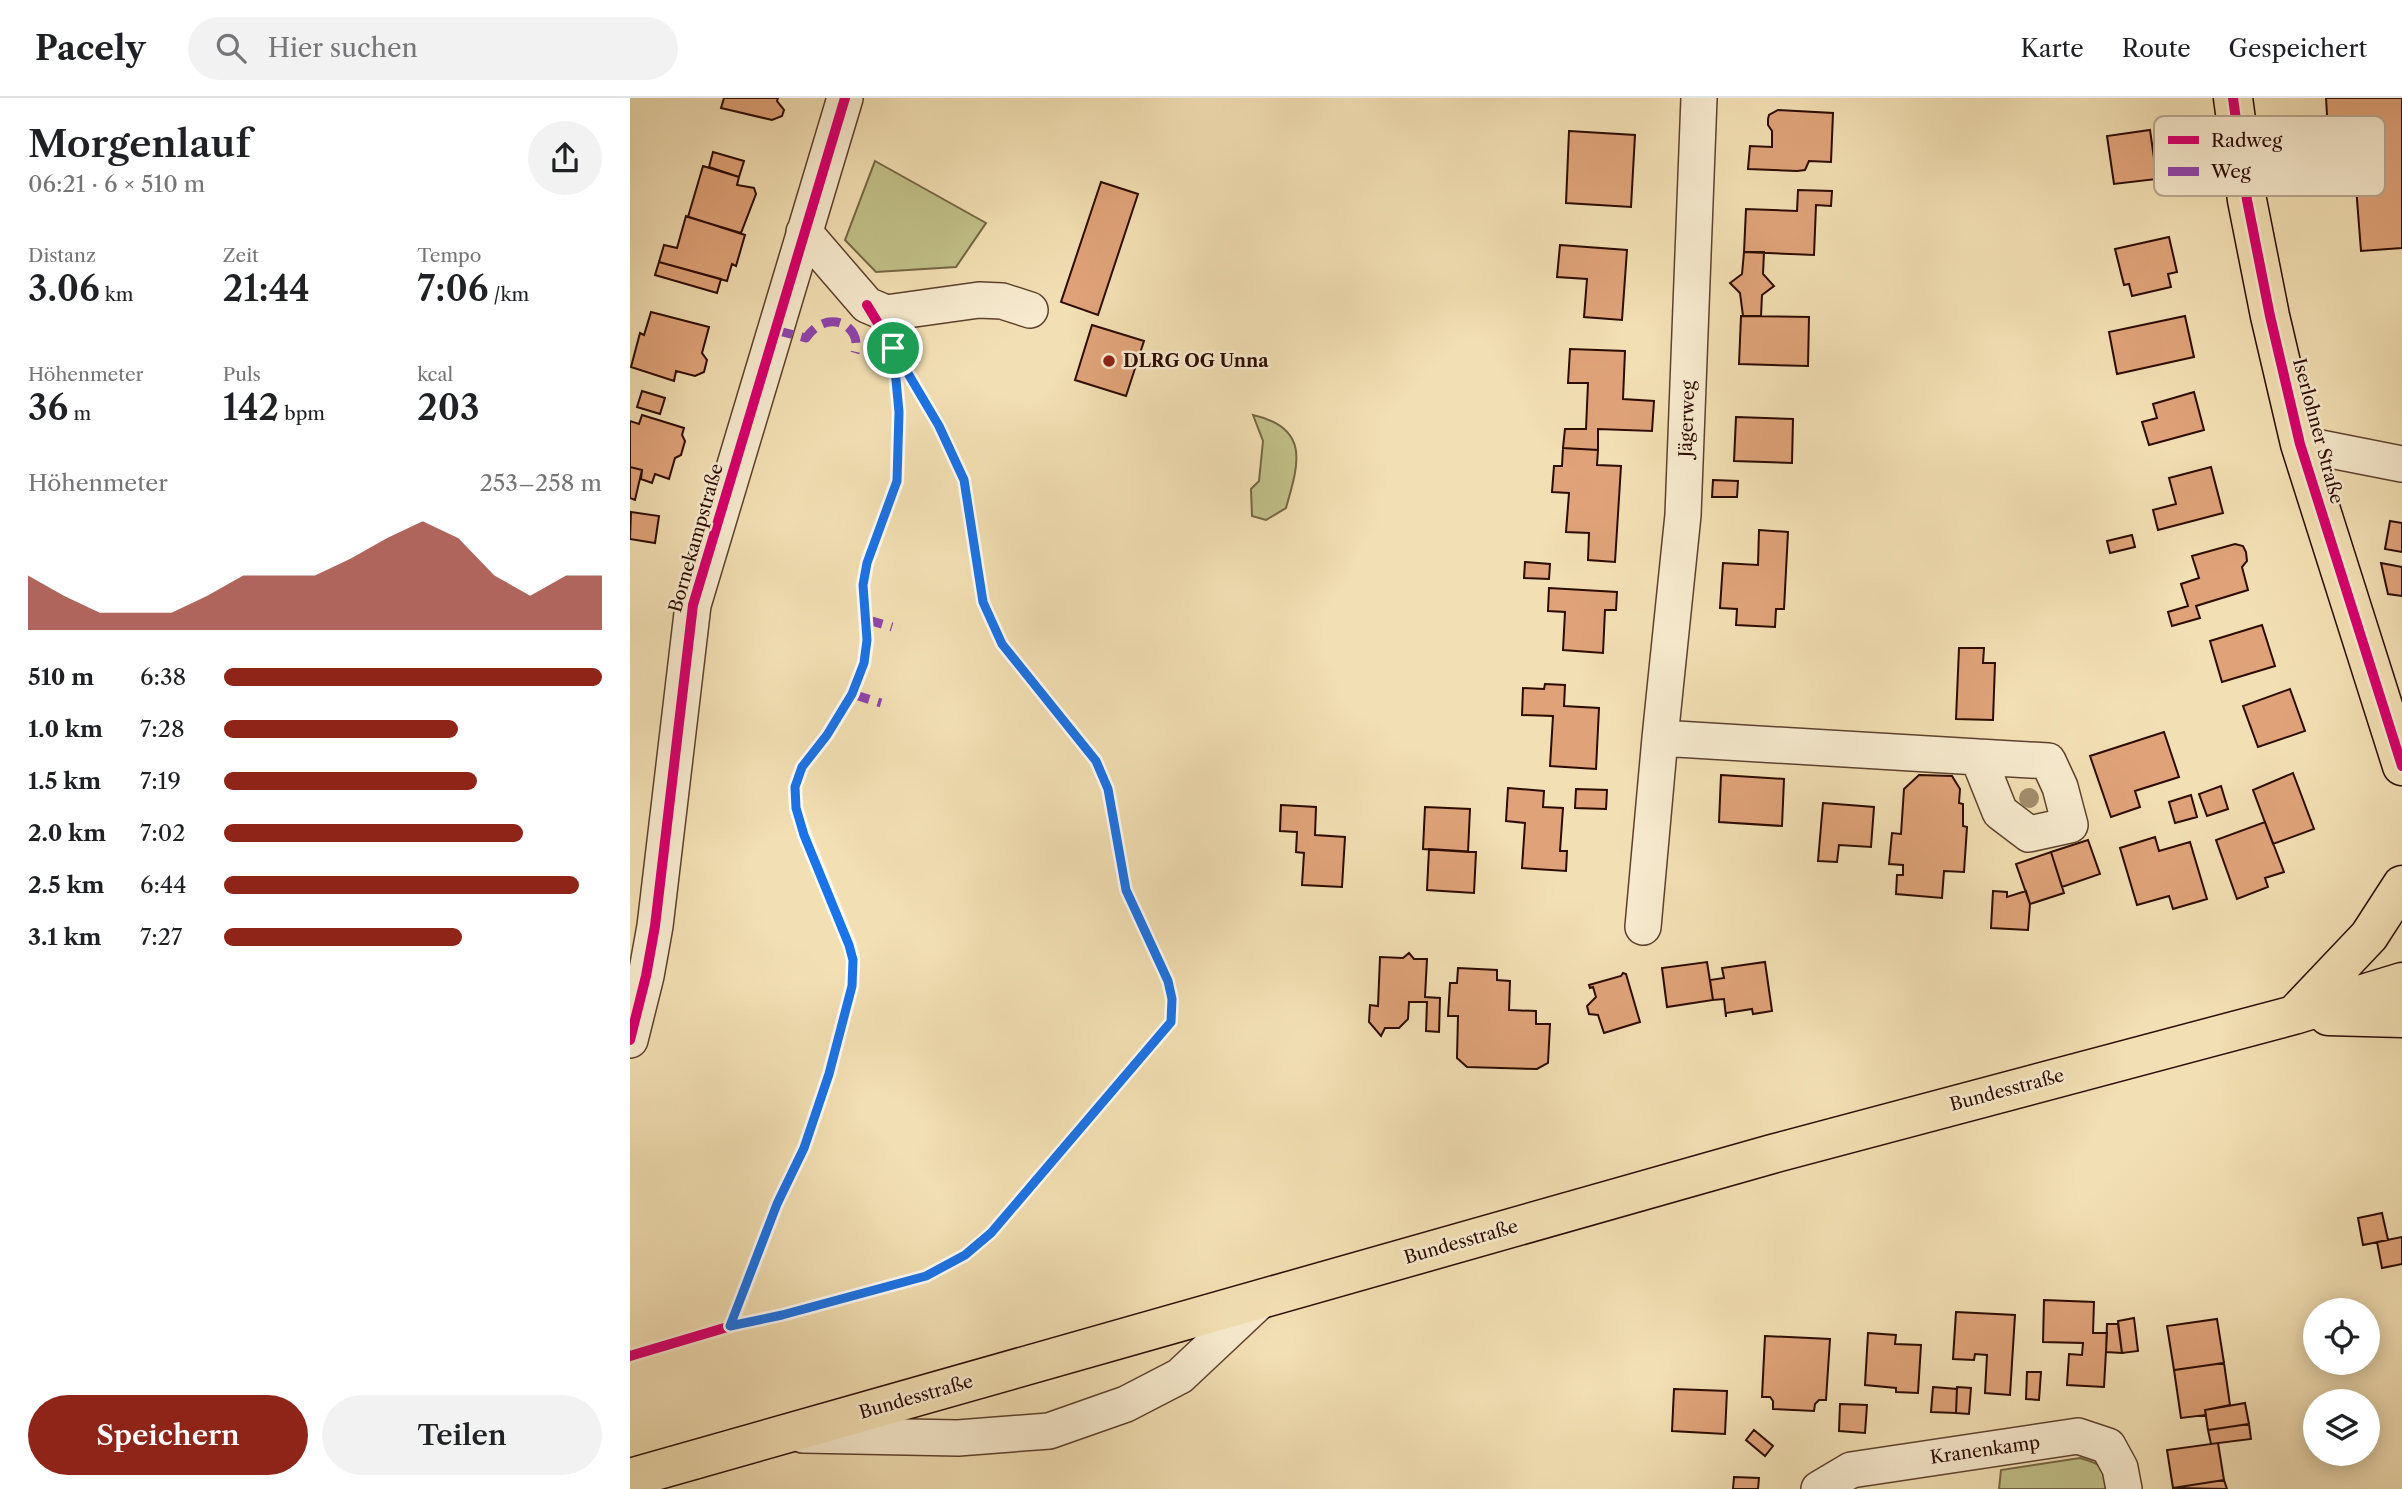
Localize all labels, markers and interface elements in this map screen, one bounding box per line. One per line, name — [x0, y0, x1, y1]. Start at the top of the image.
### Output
search box — [188, 17, 678, 80]
text: Pacely — [35, 28, 146, 69]
icon: search — [212, 29, 250, 67]
text: Hier suchen — [268, 32, 418, 64]
text: Karte — [2020, 34, 2084, 63]
text: Route — [2122, 34, 2191, 63]
text: Gespeichert — [2229, 34, 2367, 63]
legend — [2154, 116, 2385, 196]
text: Morgenlauf — [28, 120, 251, 167]
button: share — [528, 121, 602, 195]
text: Radweg — [2211, 129, 2283, 152]
text: Weg — [2210, 160, 2252, 183]
text: 06:21 · 6 × 510 m — [28, 170, 205, 198]
text: Distanz — [28, 244, 96, 267]
text: Zeit — [223, 244, 259, 267]
text: Tempo — [417, 244, 481, 267]
text: 3.06 — [28, 267, 100, 310]
text: 21:44 — [223, 267, 310, 310]
text: 7:06 — [417, 267, 488, 310]
text: km — [100, 283, 133, 306]
text: /km — [488, 283, 529, 306]
pin — [863, 318, 923, 378]
icon: arrive — [874, 329, 912, 367]
place label: DLRG OG Unna — [1123, 350, 1269, 372]
marker: DLRG OG Unna — [1101, 353, 1117, 369]
street label: Iserlohner Straße — [2288, 356, 2348, 506]
text: Höhenmeter — [28, 363, 144, 386]
text: Puls — [223, 363, 261, 386]
text: kcal — [417, 363, 453, 386]
street label: Jägerweg — [1675, 380, 1699, 461]
text: 36 — [28, 386, 68, 429]
text: 142 — [223, 386, 279, 429]
text: 203 — [417, 386, 480, 429]
text: m — [68, 402, 91, 425]
text: bpm — [279, 402, 325, 425]
street label: Bornekampstraße — [664, 461, 728, 615]
text: Höhenmeter — [28, 469, 168, 497]
text: 253–258 m — [480, 469, 602, 497]
text: 510 m — [28, 663, 94, 691]
text: 6:38 — [140, 663, 186, 691]
text: 1.0 km — [28, 715, 103, 743]
text: 7:28 — [140, 715, 185, 743]
text: 1.5 km — [28, 767, 101, 795]
text: 7:19 — [140, 767, 181, 795]
text: 2.0 km — [28, 819, 106, 847]
text: 7:02 — [140, 819, 186, 847]
text: 2.5 km — [28, 871, 104, 899]
text: 6:44 — [140, 871, 187, 899]
text: 3.1 km — [28, 923, 102, 951]
text: 7:27 — [140, 923, 182, 951]
street label: Bundesstraße — [1947, 1064, 2067, 1116]
street label: Bundesstraße — [1401, 1215, 1521, 1269]
map controls — [2303, 1298, 2380, 1466]
button: locate — [2303, 1298, 2380, 1375]
street label: Bundesstraße — [856, 1370, 976, 1424]
button: layers — [2303, 1389, 2380, 1466]
button: Speichern — [28, 1395, 308, 1475]
button: Teilen — [322, 1395, 602, 1475]
street label: Kranenkamp — [1929, 1431, 2041, 1469]

